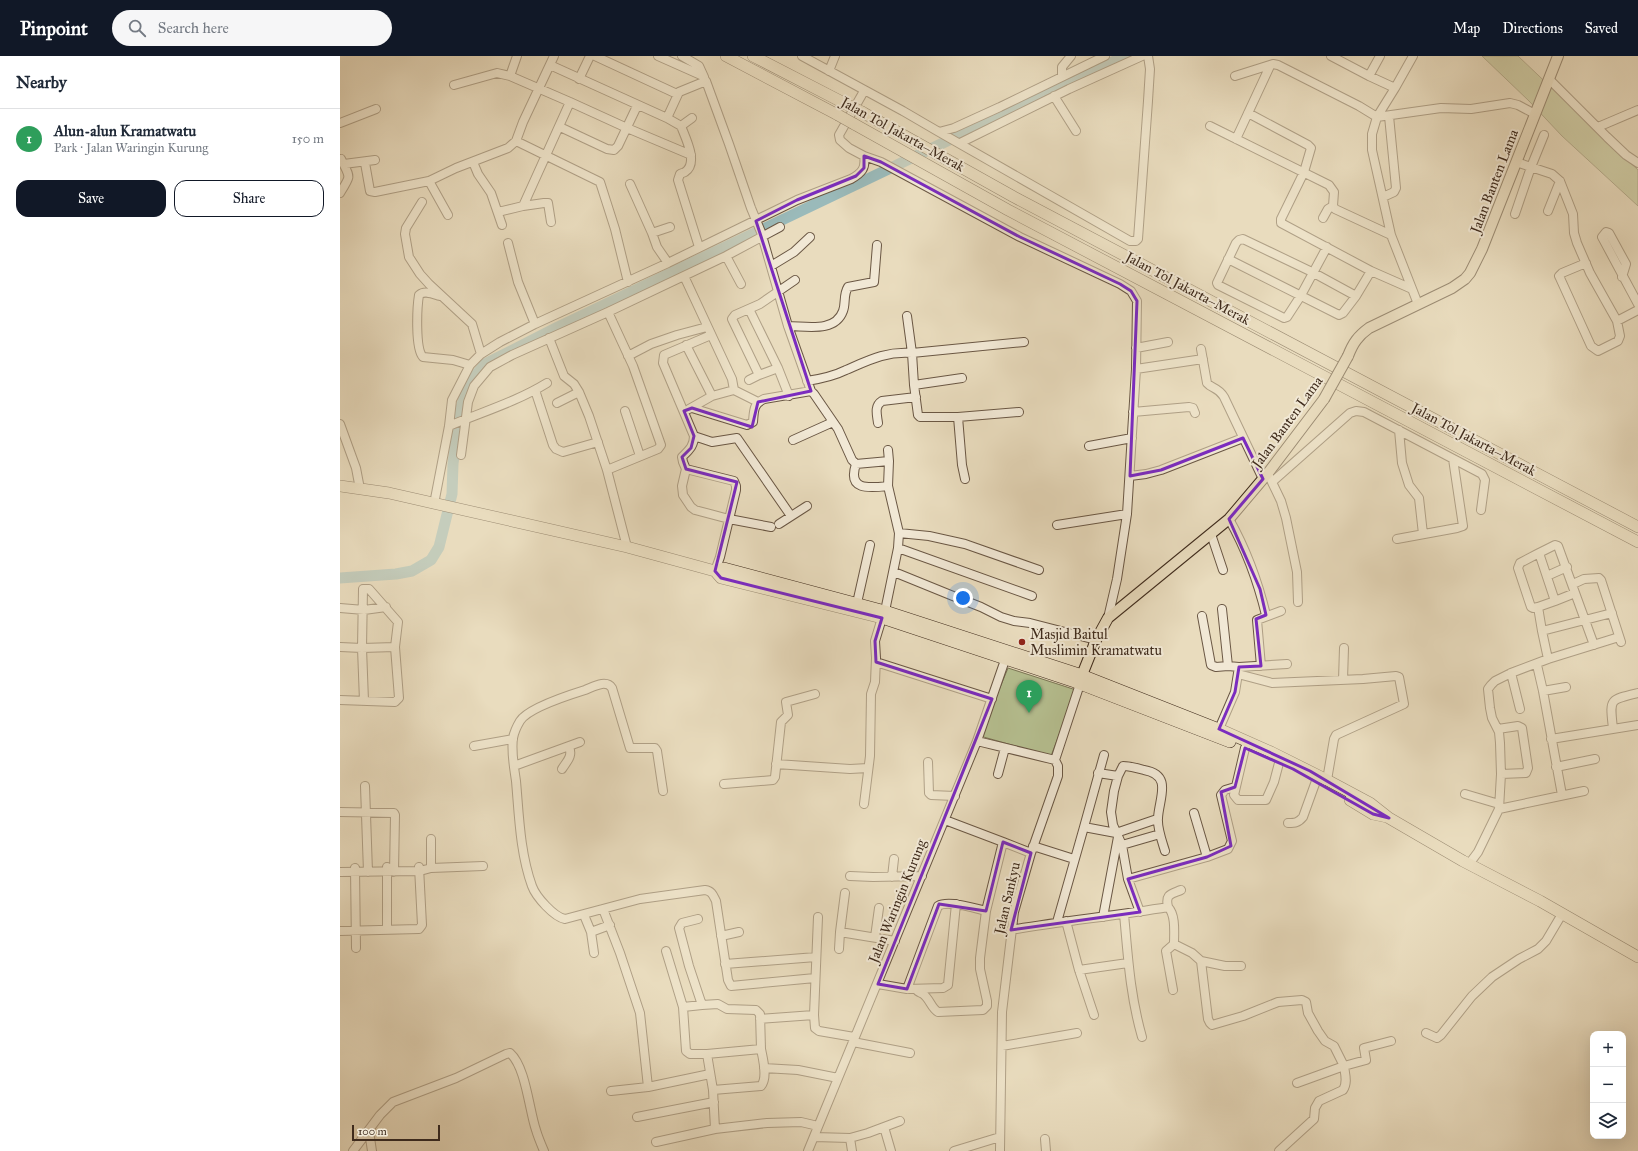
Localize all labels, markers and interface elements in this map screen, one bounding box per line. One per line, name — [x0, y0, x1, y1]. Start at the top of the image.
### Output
search box — [112, 10, 392, 46]
text: Pinpoint — [20, 17, 88, 40]
icon: search — [126, 17, 148, 39]
text: Search here — [158, 19, 229, 37]
text: Map — [1453, 20, 1480, 37]
text: Directions — [1502, 20, 1563, 37]
text: Saved — [1585, 20, 1618, 37]
text: Nearby — [16, 72, 67, 93]
street label: Jalan Tol Jakarta–Merak — [836, 92, 968, 177]
text: Alun-alun Kramatwatu — [54, 122, 196, 140]
street label: Jalan Banten Lama — [1466, 127, 1523, 238]
text: 1 — [26, 131, 32, 147]
text: 150 m — [292, 131, 324, 147]
text: Park · Jalan Waringin Kurung — [54, 140, 208, 156]
button: Save — [16, 180, 166, 217]
button: Share — [174, 180, 324, 217]
street label: Jalan Tol Jakarta–Merak — [1120, 247, 1253, 330]
street label: Jalan Banten Lama — [1247, 373, 1327, 474]
street label: Jalan Tol Jakarta–Merak — [1406, 398, 1539, 481]
your location — [953, 588, 973, 608]
place label: Masjid Baitul Muslimin Kramatwatu — [1030, 626, 1162, 659]
marker: Masjid Baitul Muslimin Kramatwatu — [1017, 637, 1027, 647]
pin: 1 — [1016, 680, 1042, 713]
street label: Jalan Waringin Kurung — [864, 836, 931, 968]
street label: Jalan Sankyu — [990, 860, 1025, 938]
map controls — [1590, 1031, 1626, 1139]
button: + — [1590, 1031, 1626, 1067]
button: − — [1590, 1067, 1626, 1103]
button: layers — [1590, 1103, 1626, 1139]
scale bar — [352, 1123, 440, 1142]
text: 100 m — [358, 1125, 387, 1138]

